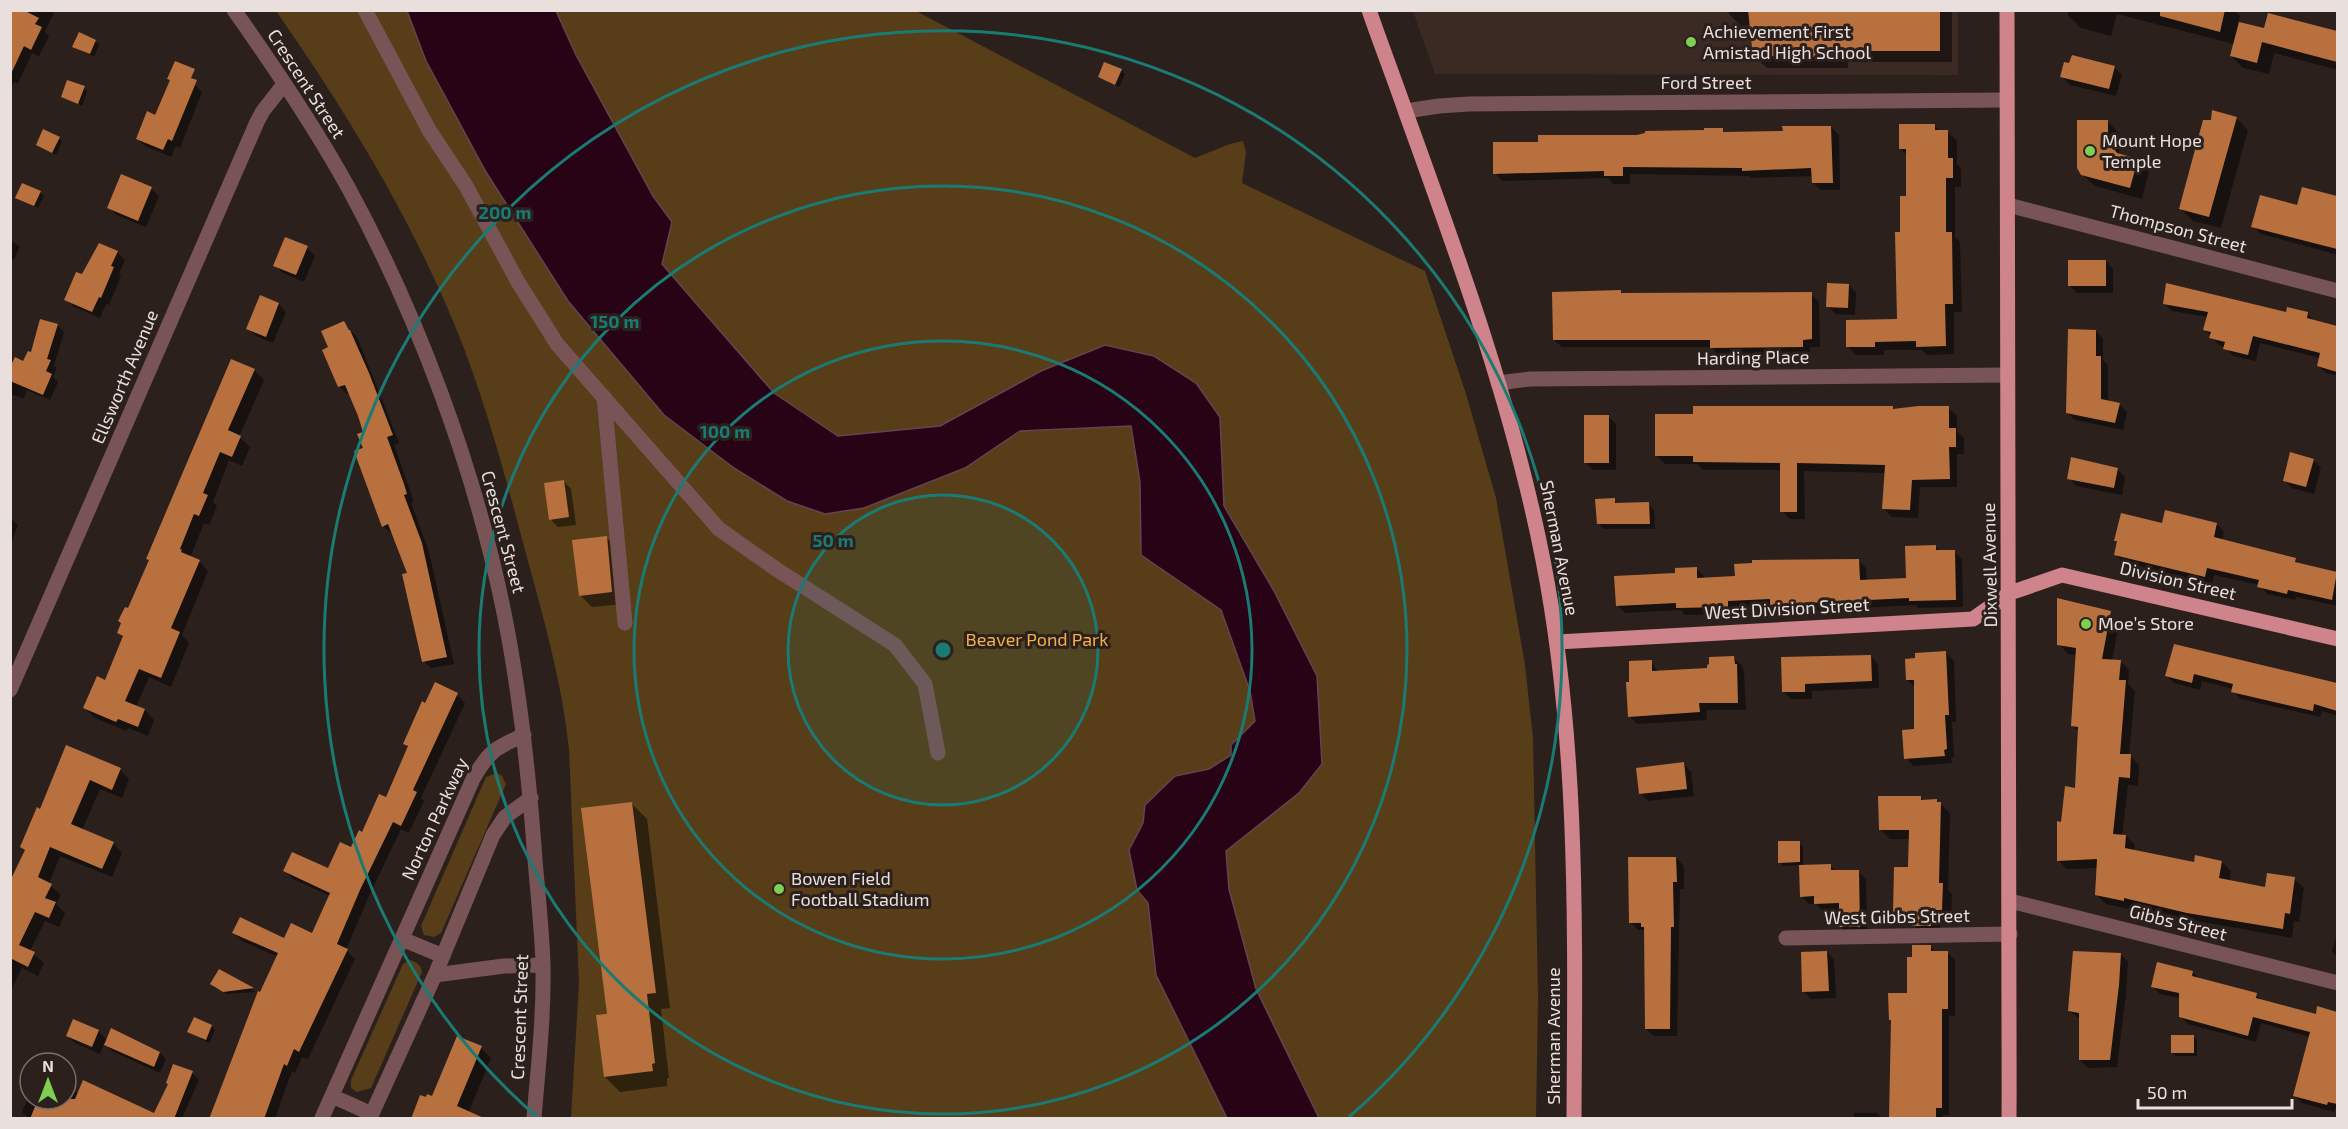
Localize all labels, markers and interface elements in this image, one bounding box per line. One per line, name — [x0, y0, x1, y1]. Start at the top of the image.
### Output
place label: Achievement First Amistad High School — [1703, 20, 1871, 63]
street label: Crescent Street — [263, 25, 350, 142]
marker: Achievement First Amistad High School — [1684, 35, 1698, 49]
street label: Ford Street — [1660, 71, 1752, 93]
place label: Mount Hope Temple — [2102, 129, 2202, 172]
marker: Mount Hope Temple — [2083, 144, 2097, 158]
street label: Thompson Street — [2107, 199, 2249, 257]
text: 200 m — [479, 201, 531, 223]
street label: Ellsworth Avenue — [86, 306, 162, 447]
text: 150 m — [591, 310, 639, 332]
street label: Harding Place — [1697, 345, 1809, 369]
text: 100 m — [700, 420, 750, 442]
street label: Crescent Street — [477, 468, 531, 595]
street label: Sherman Avenue — [1536, 478, 1584, 617]
street label: Dixwell Avenue — [1977, 503, 2001, 627]
text: 50 m — [812, 529, 854, 551]
street label: Division Street — [2118, 556, 2239, 604]
street label: West Division Street — [1704, 593, 1870, 623]
place label: Moe’s Store — [2098, 612, 2194, 634]
marker: Moe’s Store — [2079, 617, 2093, 631]
park label: Beaver Pond Park — [966, 628, 1109, 650]
centre of rings — [933, 640, 953, 660]
street label: Norton Parkway — [396, 753, 472, 883]
place label: Bowen Field Football Stadium — [791, 867, 930, 910]
marker: Bowen Field Football Stadium — [772, 882, 786, 896]
street label: Gibbs Street — [2127, 899, 2229, 945]
street label: West Gibbs Street — [1824, 904, 1970, 928]
street label: Crescent Street — [506, 954, 532, 1080]
street label: Sherman Avenue — [1542, 967, 1564, 1105]
north arrow — [18, 1051, 78, 1111]
text: N — [42, 1056, 54, 1075]
scale bar — [2138, 1072, 2292, 1110]
text: 50 m — [2147, 1081, 2187, 1103]

